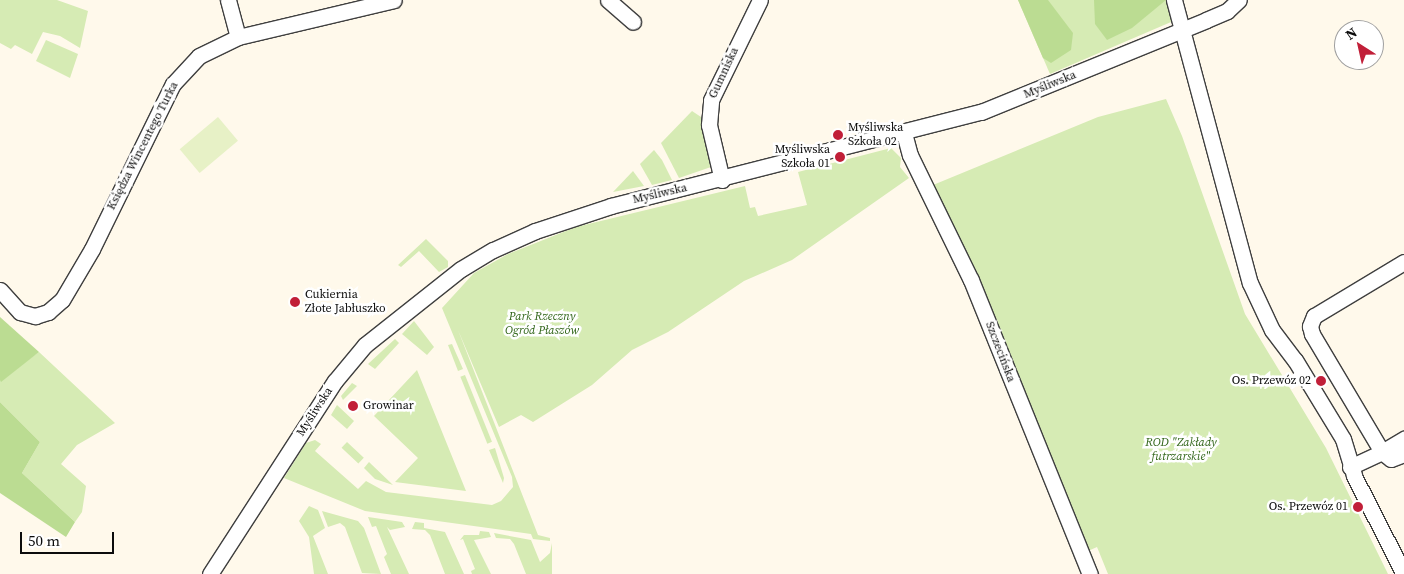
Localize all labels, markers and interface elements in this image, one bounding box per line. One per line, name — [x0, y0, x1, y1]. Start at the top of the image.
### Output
north arrow — [1334, 20, 1384, 70]
text: N — [1341, 22, 1361, 45]
street label: Gumniska — [706, 45, 742, 101]
street label: Myśliwska — [1022, 68, 1078, 102]
street label: Księdza Wincentego Turka — [104, 79, 182, 213]
place label: Myśliwska Szkoła 02 — [848, 121, 903, 149]
marker: Myśliwska Szkoła 02 — [832, 129, 844, 141]
place label: Myśliwska Szkoła 01 — [775, 143, 830, 171]
marker: Myśliwska Szkoła 01 — [834, 151, 846, 163]
street label: Myśliwska — [631, 181, 689, 207]
place label: Cukiernia Złote Jabłuszko — [305, 288, 386, 316]
marker: Cukiernia Złote Jabłuszko — [289, 296, 301, 308]
park label: Park Rzeczny Ogród Płaszów — [505, 310, 579, 338]
street label: Szczecińska — [982, 320, 1018, 384]
place label: Os. Przewóz 02 — [1232, 374, 1311, 388]
marker: Os. Przewóz 02 — [1315, 375, 1327, 387]
street label: Myśliwska — [294, 385, 336, 439]
place label: Growinar — [363, 399, 414, 413]
marker: Growinar — [347, 400, 359, 412]
park label: ROD "Zakłady futrzarskie" — [1145, 436, 1217, 464]
place label: Os. Przewóz 01 — [1269, 500, 1348, 514]
marker: Os. Przewóz 01 — [1352, 501, 1364, 513]
scale bar — [22, 522, 116, 554]
text: 50 m — [28, 530, 60, 551]

